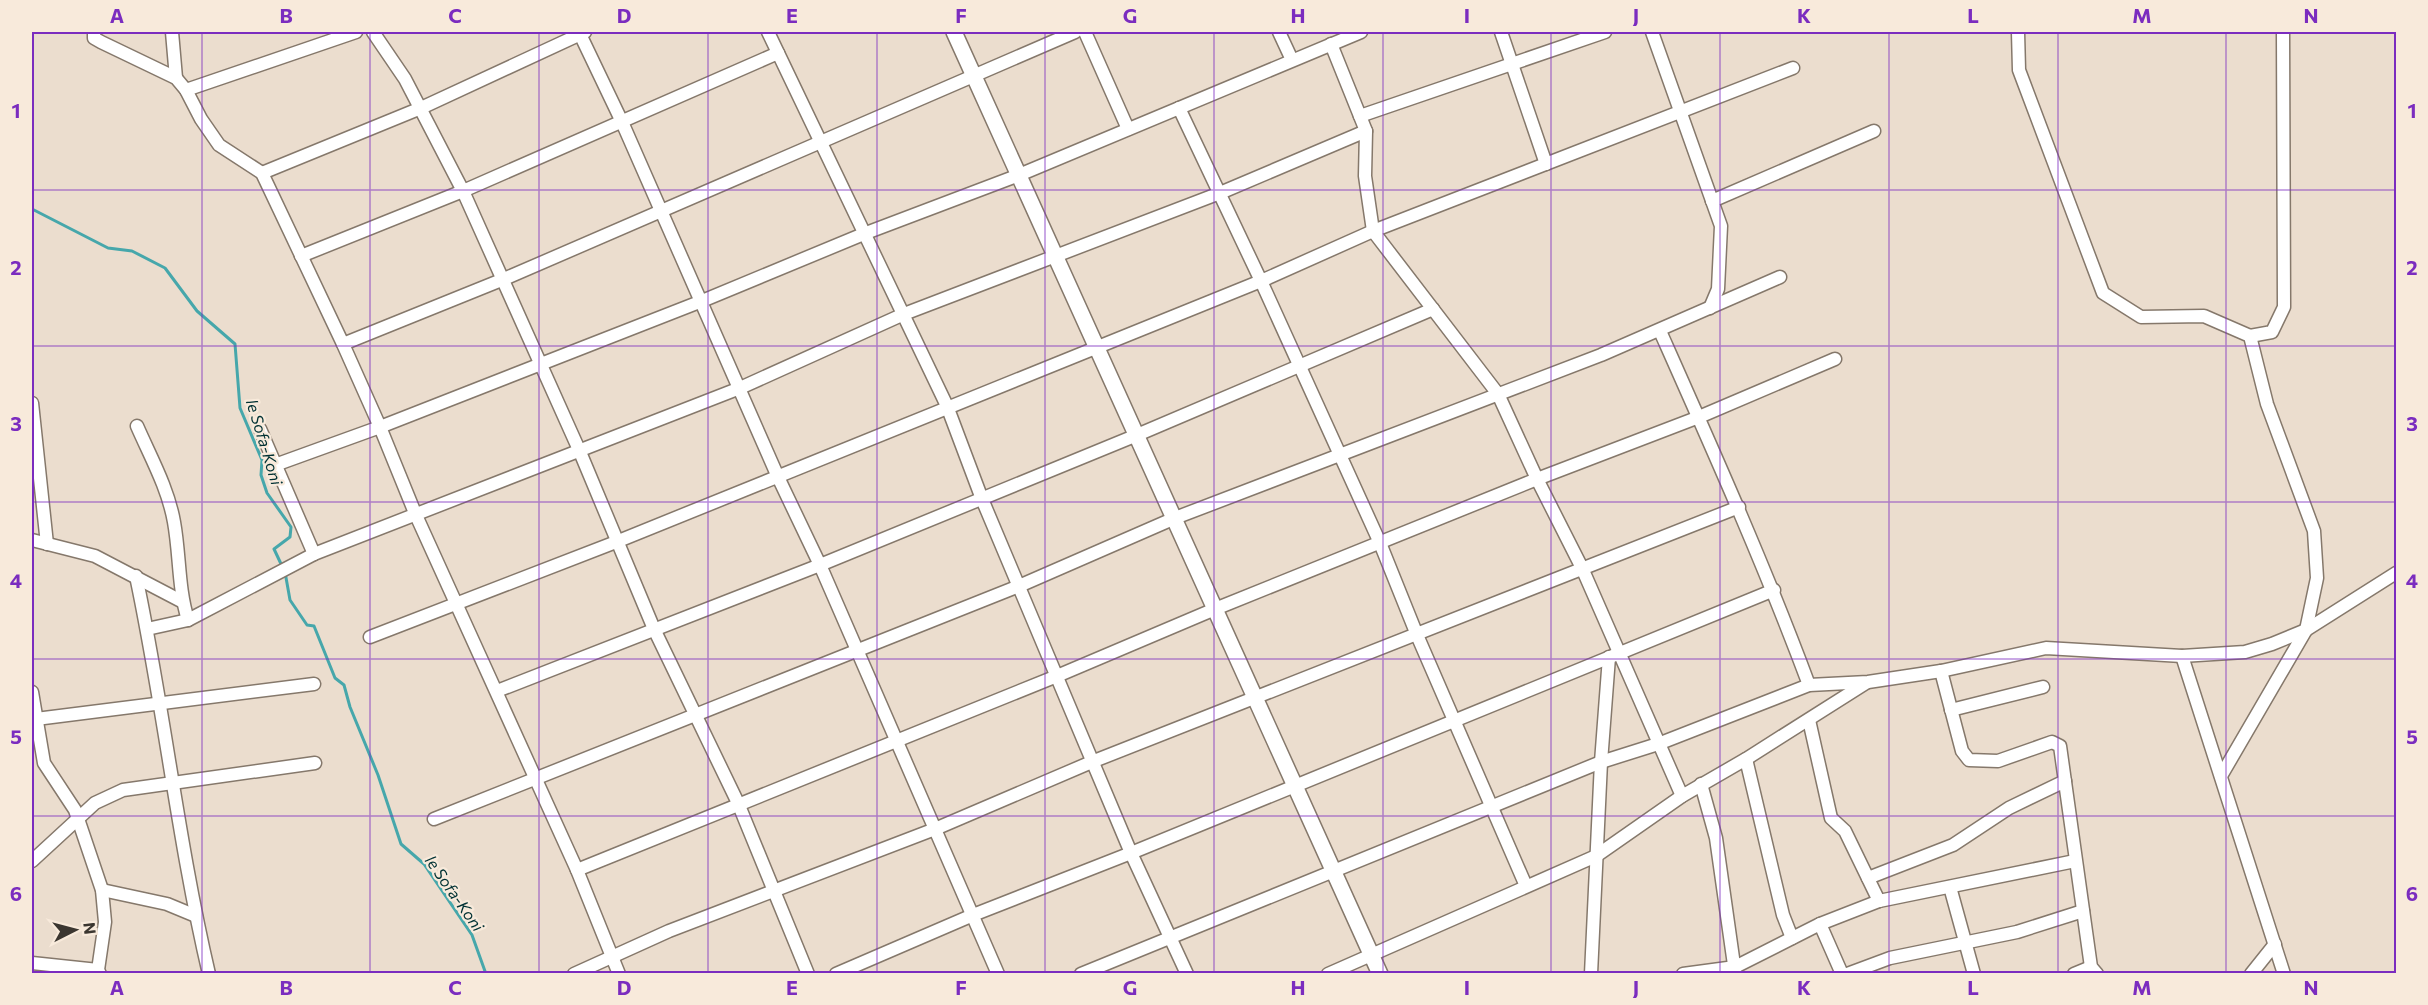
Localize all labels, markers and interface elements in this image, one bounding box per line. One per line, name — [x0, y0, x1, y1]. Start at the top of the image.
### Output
text: A — [110, 3, 124, 27]
text: B — [279, 3, 293, 27]
text: C — [448, 3, 462, 27]
text: D — [617, 3, 631, 27]
text: E — [786, 3, 798, 27]
text: F — [955, 3, 967, 27]
text: G — [1123, 3, 1137, 27]
text: H — [1291, 3, 1306, 27]
text: I — [1464, 3, 1470, 27]
text: J — [1633, 3, 1639, 27]
text: K — [1797, 3, 1811, 27]
text: L — [1967, 3, 1979, 27]
text: M — [2132, 3, 2152, 27]
text: N — [2304, 3, 2319, 27]
text: 1 — [11, 98, 21, 122]
text: 1 — [2407, 98, 2417, 122]
text: 2 — [10, 255, 22, 279]
text: 2 — [2406, 255, 2418, 279]
water label: le Sofa-Koni — [243, 397, 287, 488]
text: 3 — [10, 411, 22, 435]
text: 3 — [2406, 411, 2418, 435]
text: 4 — [10, 568, 22, 592]
text: 4 — [2406, 568, 2418, 592]
text: 5 — [10, 724, 22, 748]
text: 5 — [2406, 724, 2418, 748]
water label: le Sofa-Koni — [422, 851, 489, 935]
text: 6 — [10, 881, 22, 905]
text: 6 — [2406, 881, 2418, 905]
north arrow — [45, 900, 105, 960]
text: N — [80, 921, 100, 935]
text: A — [110, 975, 124, 999]
text: B — [279, 975, 293, 999]
text: C — [448, 975, 462, 999]
text: D — [617, 975, 631, 999]
text: E — [786, 975, 798, 999]
text: F — [955, 975, 967, 999]
text: G — [1123, 975, 1137, 999]
text: H — [1291, 975, 1306, 999]
text: I — [1464, 975, 1470, 999]
text: J — [1633, 975, 1639, 999]
text: K — [1797, 975, 1811, 999]
text: L — [1967, 975, 1979, 999]
text: M — [2132, 975, 2152, 999]
text: N — [2304, 975, 2319, 999]

